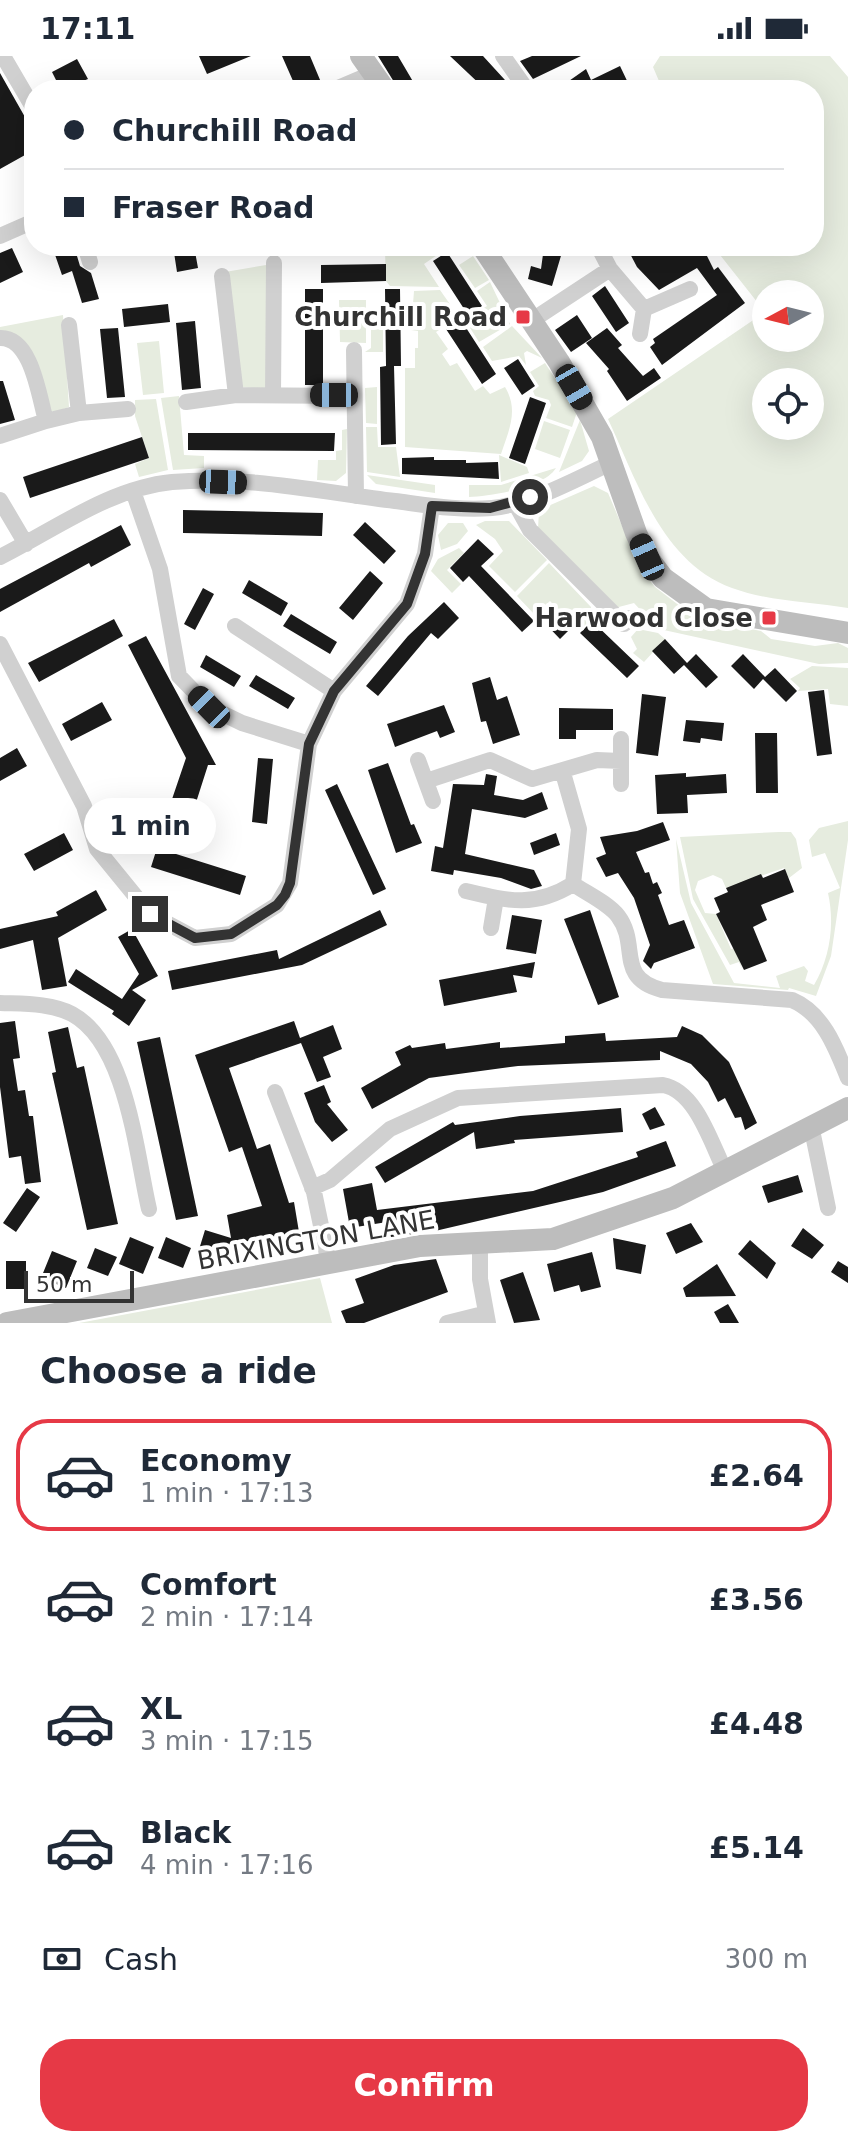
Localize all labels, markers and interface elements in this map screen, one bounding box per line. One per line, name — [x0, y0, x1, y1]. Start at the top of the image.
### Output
text: 17:11 — [40, 11, 136, 46]
text: Churchill Road — [112, 113, 357, 148]
text: Fraser Road — [112, 190, 315, 225]
north arrow — [752, 280, 824, 352]
map controls — [752, 280, 824, 440]
place label: Churchill Road — [294, 302, 507, 332]
marker: Churchill Road — [514, 308, 532, 326]
car — [552, 360, 596, 414]
button: locate — [752, 368, 824, 440]
car — [310, 383, 358, 407]
car — [199, 469, 247, 495]
route start — [512, 479, 548, 515]
car — [626, 530, 668, 584]
place label: Harwood Close — [535, 603, 753, 633]
marker: Harwood Close — [760, 609, 778, 627]
car — [184, 682, 234, 732]
callout: 1 min — [84, 798, 216, 854]
text: 1 min — [109, 811, 191, 841]
route end — [132, 896, 168, 932]
street label: BRIXINGTON LANE — [195, 1204, 437, 1276]
scale bar — [24, 1267, 134, 1303]
text: 50 m — [36, 1272, 92, 1297]
text: Choose a ride — [40, 1350, 317, 1391]
icon: car — [44, 1439, 116, 1511]
text: Economy — [140, 1443, 292, 1478]
text: £2.64 — [709, 1458, 804, 1493]
text: 1 min · 17:13 — [140, 1478, 314, 1508]
icon: car — [44, 1563, 116, 1635]
text: Comfort — [140, 1567, 277, 1602]
text: £3.56 — [709, 1582, 804, 1617]
text: 2 min · 17:14 — [140, 1602, 314, 1632]
icon: car — [44, 1687, 116, 1759]
text: XL — [140, 1691, 182, 1726]
text: £4.48 — [709, 1706, 804, 1741]
text: 3 min · 17:15 — [140, 1726, 314, 1756]
icon: car — [44, 1811, 116, 1883]
text: Black — [140, 1815, 231, 1850]
text: £5.14 — [709, 1830, 804, 1865]
text: 4 min · 17:16 — [140, 1850, 314, 1880]
icon: cash — [40, 1937, 84, 1981]
text: Cash — [104, 1942, 178, 1977]
text: 300 m — [725, 1944, 808, 1974]
button: Confirm — [40, 2039, 808, 2131]

